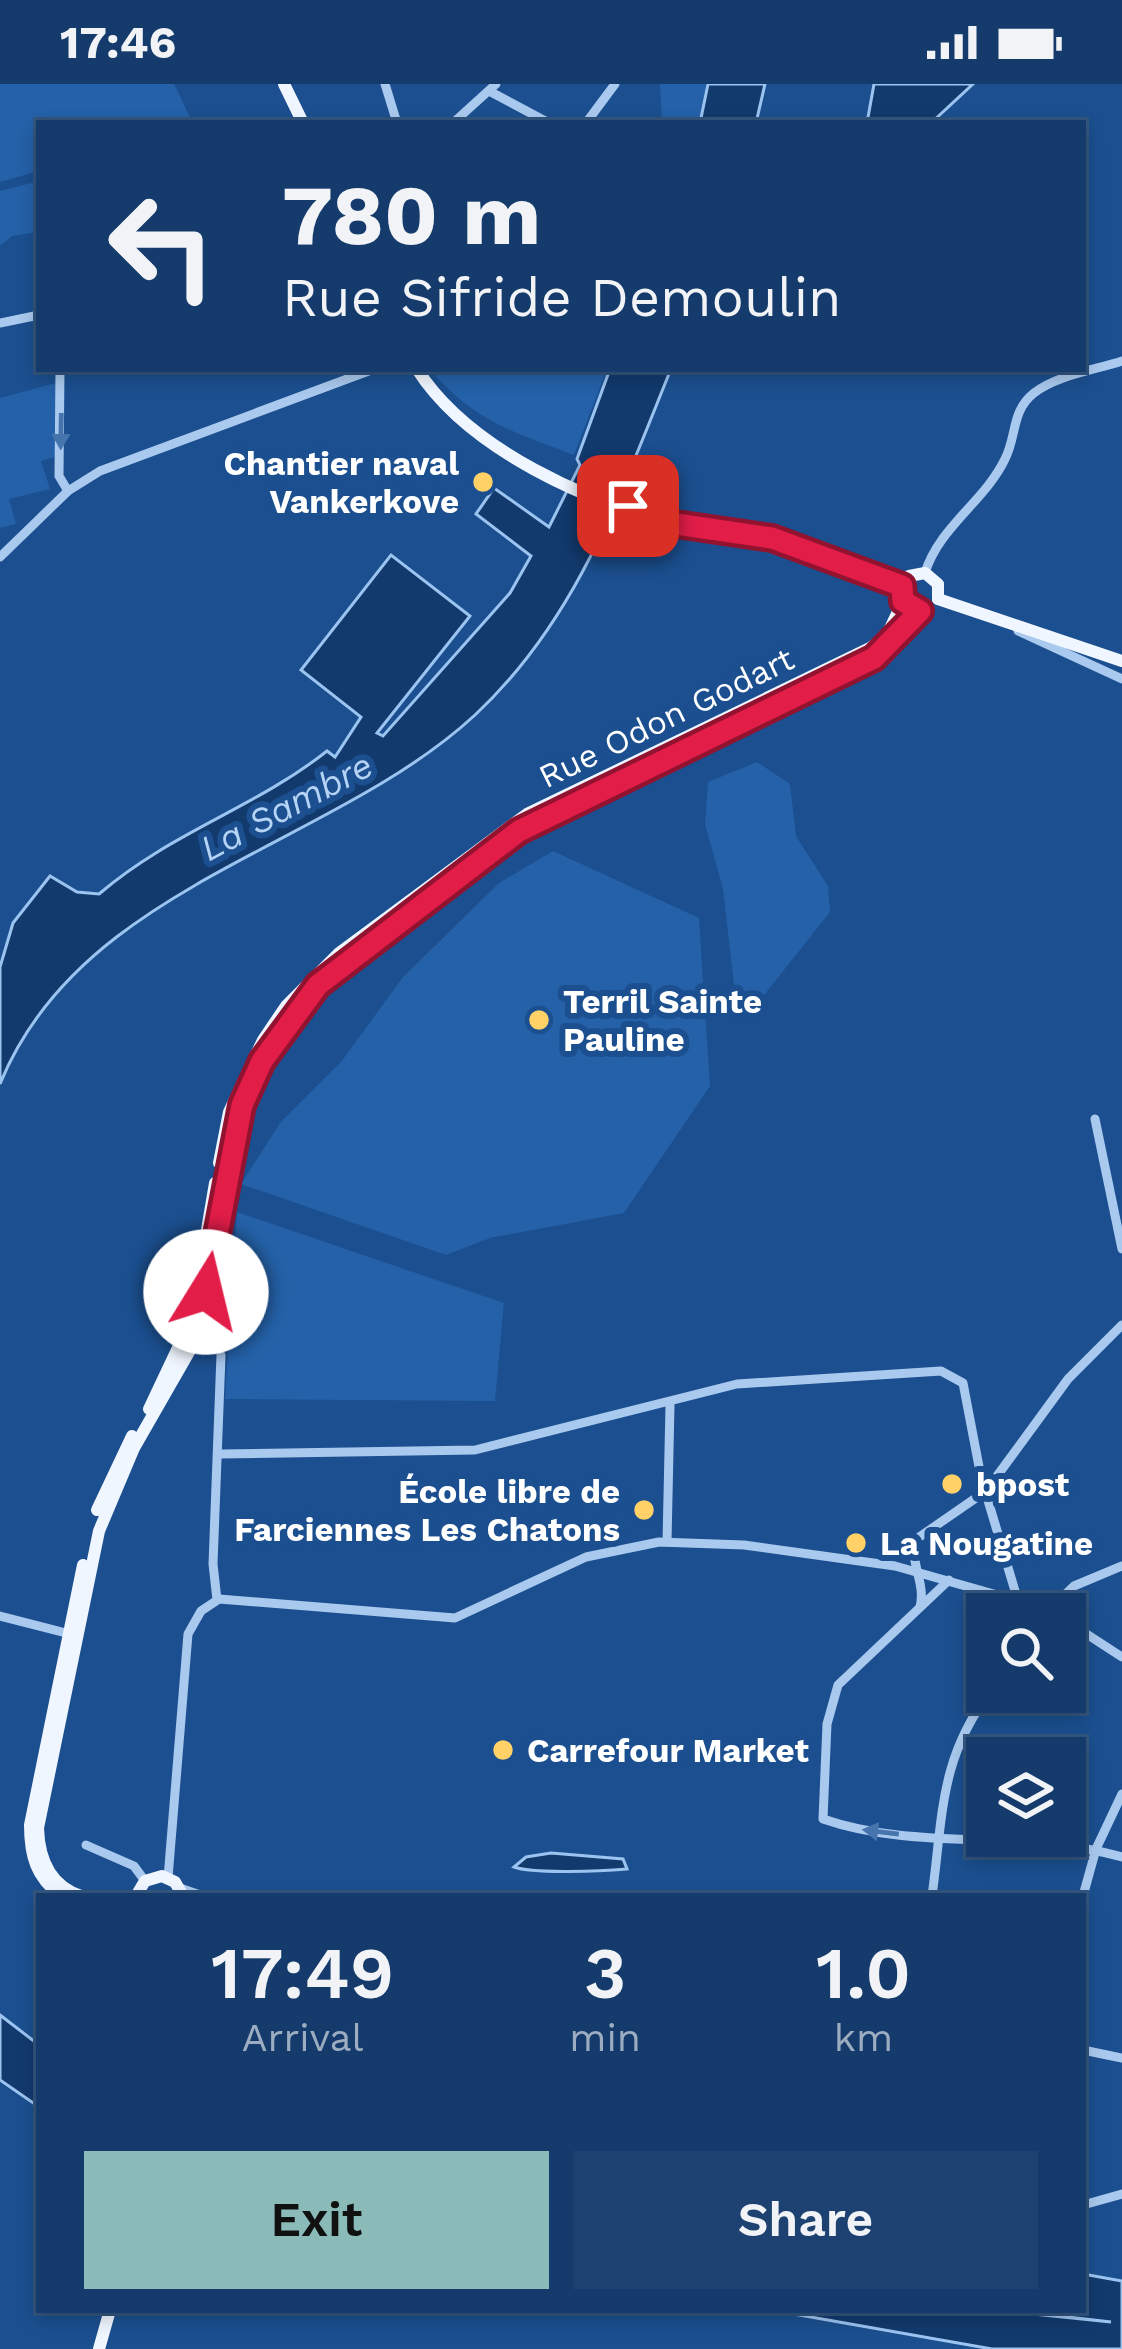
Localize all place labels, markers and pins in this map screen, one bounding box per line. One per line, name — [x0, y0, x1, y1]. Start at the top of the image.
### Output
place label: Chantier naval Vankerkove — [223, 444, 459, 521]
pin — [577, 455, 679, 557]
marker: Chantier naval Vankerkove — [470, 469, 496, 495]
place label: Terril Sainte Pauline — [563, 982, 762, 1059]
marker: Terril Sainte Pauline — [526, 1007, 552, 1033]
place label: bpost — [976, 1465, 1070, 1504]
marker: bpost — [939, 1471, 965, 1497]
place label: École libre de Farciennes Les Chatons — [234, 1472, 620, 1549]
marker: École libre de Farciennes Les Chatons — [631, 1497, 657, 1523]
place label: La Nougatine — [880, 1524, 1093, 1563]
marker: La Nougatine — [843, 1530, 869, 1556]
place label: Carrefour Market — [527, 1731, 809, 1770]
marker: Carrefour Market — [490, 1737, 516, 1763]

